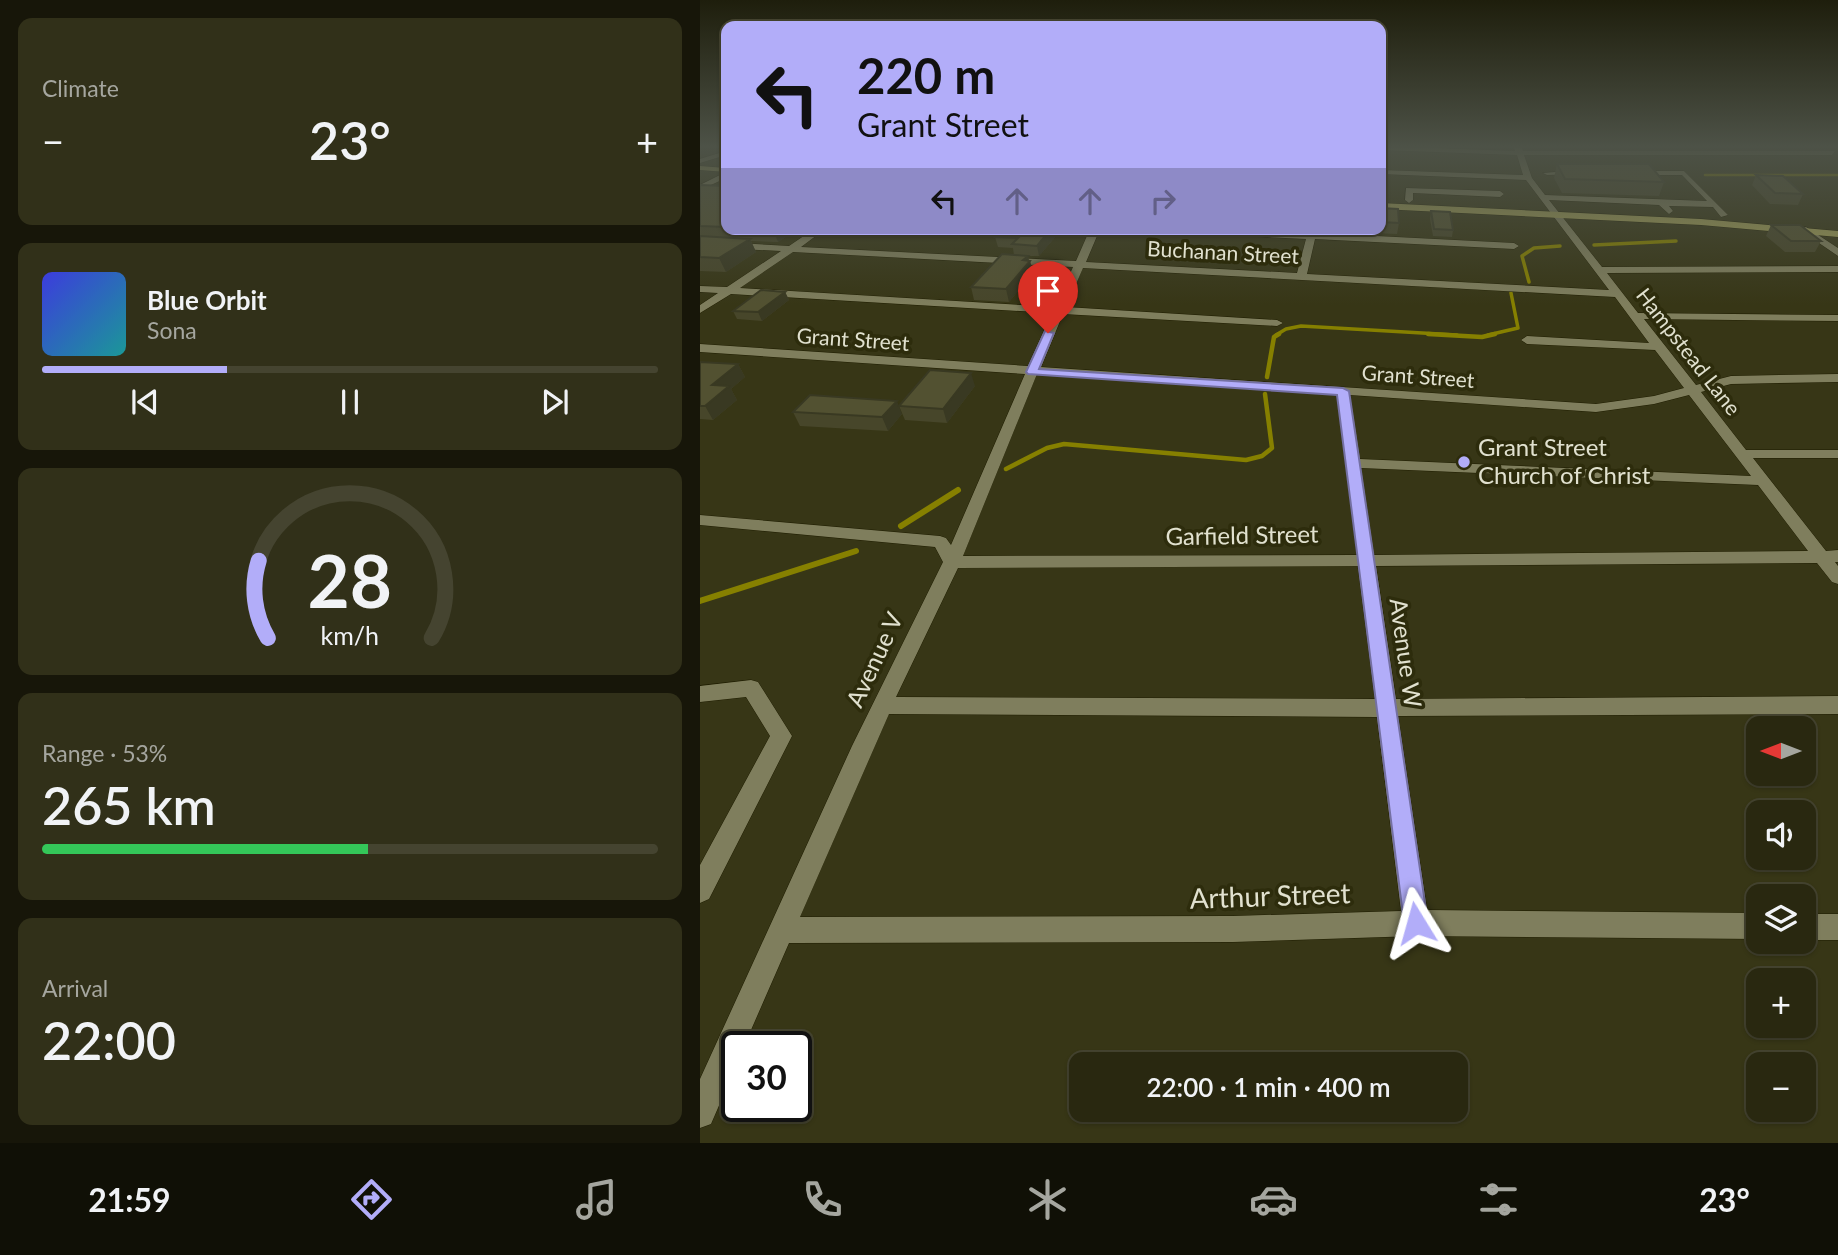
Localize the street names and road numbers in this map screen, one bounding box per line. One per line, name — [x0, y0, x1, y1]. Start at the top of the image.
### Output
street label: Buchanan Street — [1147, 235, 1300, 268]
street label: Hampstead Lane — [1632, 283, 1747, 420]
street label: Grant Street — [796, 322, 911, 355]
street label: Grant Street — [1361, 359, 1476, 392]
street label: Garfield Street — [1165, 519, 1319, 550]
street label: Avenue W — [1384, 596, 1429, 709]
street label: Avenue V — [839, 607, 908, 711]
street label: Arthur Street — [1189, 875, 1351, 915]

